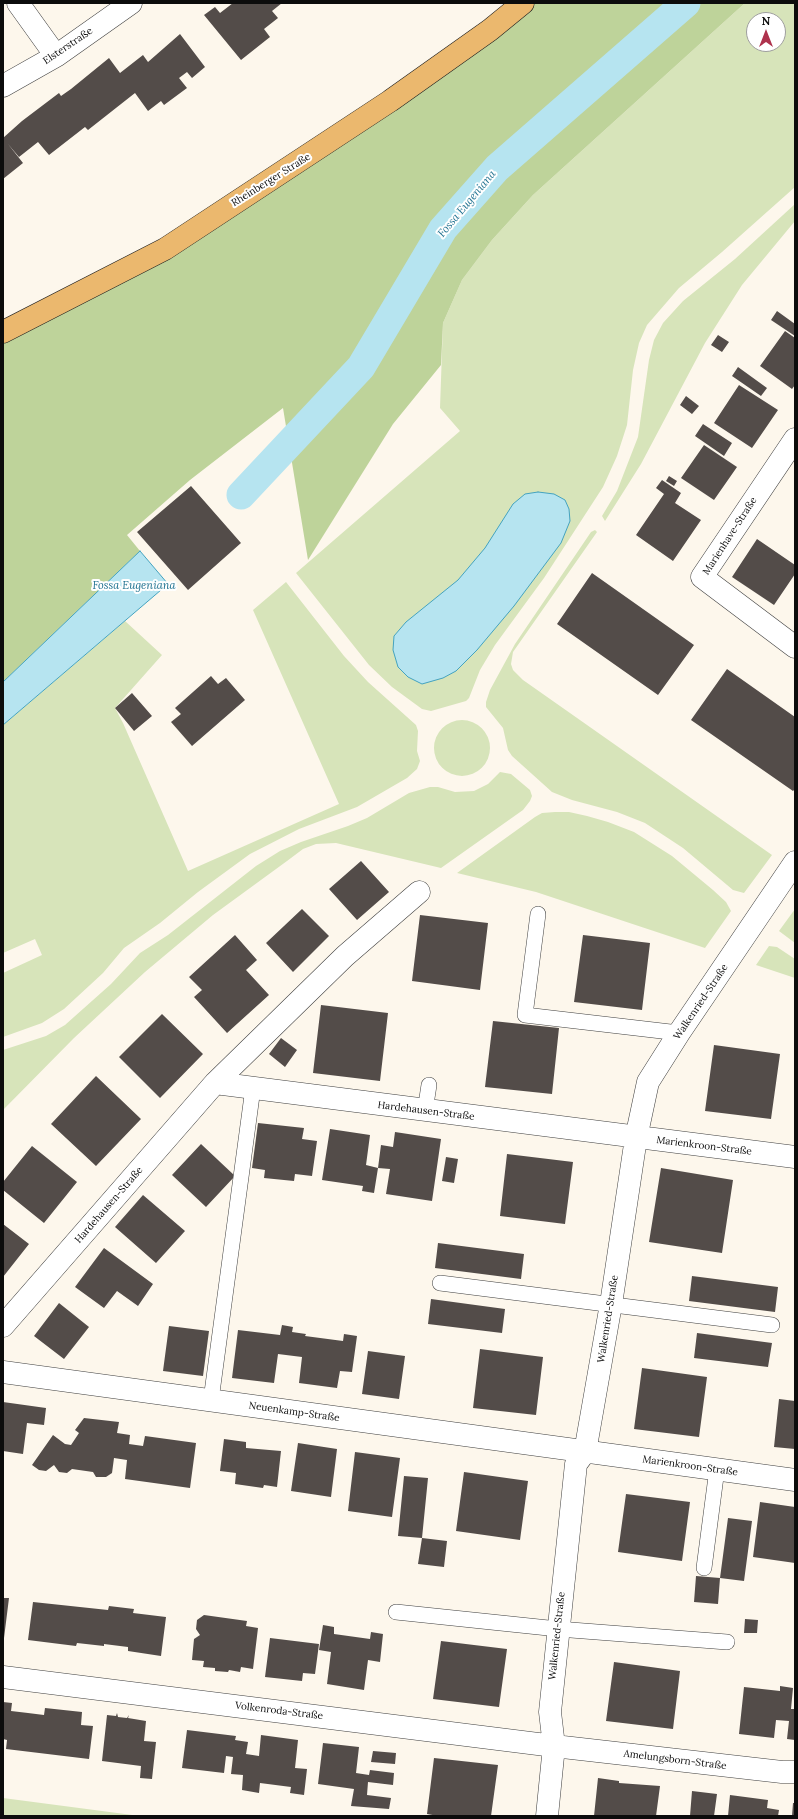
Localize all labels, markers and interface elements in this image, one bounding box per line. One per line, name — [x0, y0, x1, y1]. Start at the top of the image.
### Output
north arrow — [746, 12, 786, 52]
text: N — [762, 14, 770, 28]
street label: Elsterstraße — [41, 25, 95, 67]
street label: Rheinberger Straße — [229, 151, 313, 209]
water label: Fossa Eugeniana — [435, 168, 499, 240]
street label: Marienhave-Straße — [700, 495, 760, 577]
water label: Fossa Eugeniana — [92, 579, 176, 593]
street label: Walkenried-Straße — [671, 962, 731, 1042]
street label: Hardehausen-Straße — [377, 1099, 475, 1123]
street label: Marienkroon-Straße — [655, 1134, 753, 1158]
street label: Hardehausen-Straße — [72, 1164, 146, 1246]
street label: Walkenried-Straße — [595, 1274, 621, 1364]
street label: Neuenkamp-Straße — [248, 1400, 340, 1424]
street label: Marienkroon-Straße — [641, 1453, 739, 1479]
street label: Walkenried-Straße — [546, 1591, 568, 1681]
street label: Volkenroda-Straße — [234, 1700, 324, 1722]
street label: Amelungsborn-Straße — [623, 1748, 727, 1772]

